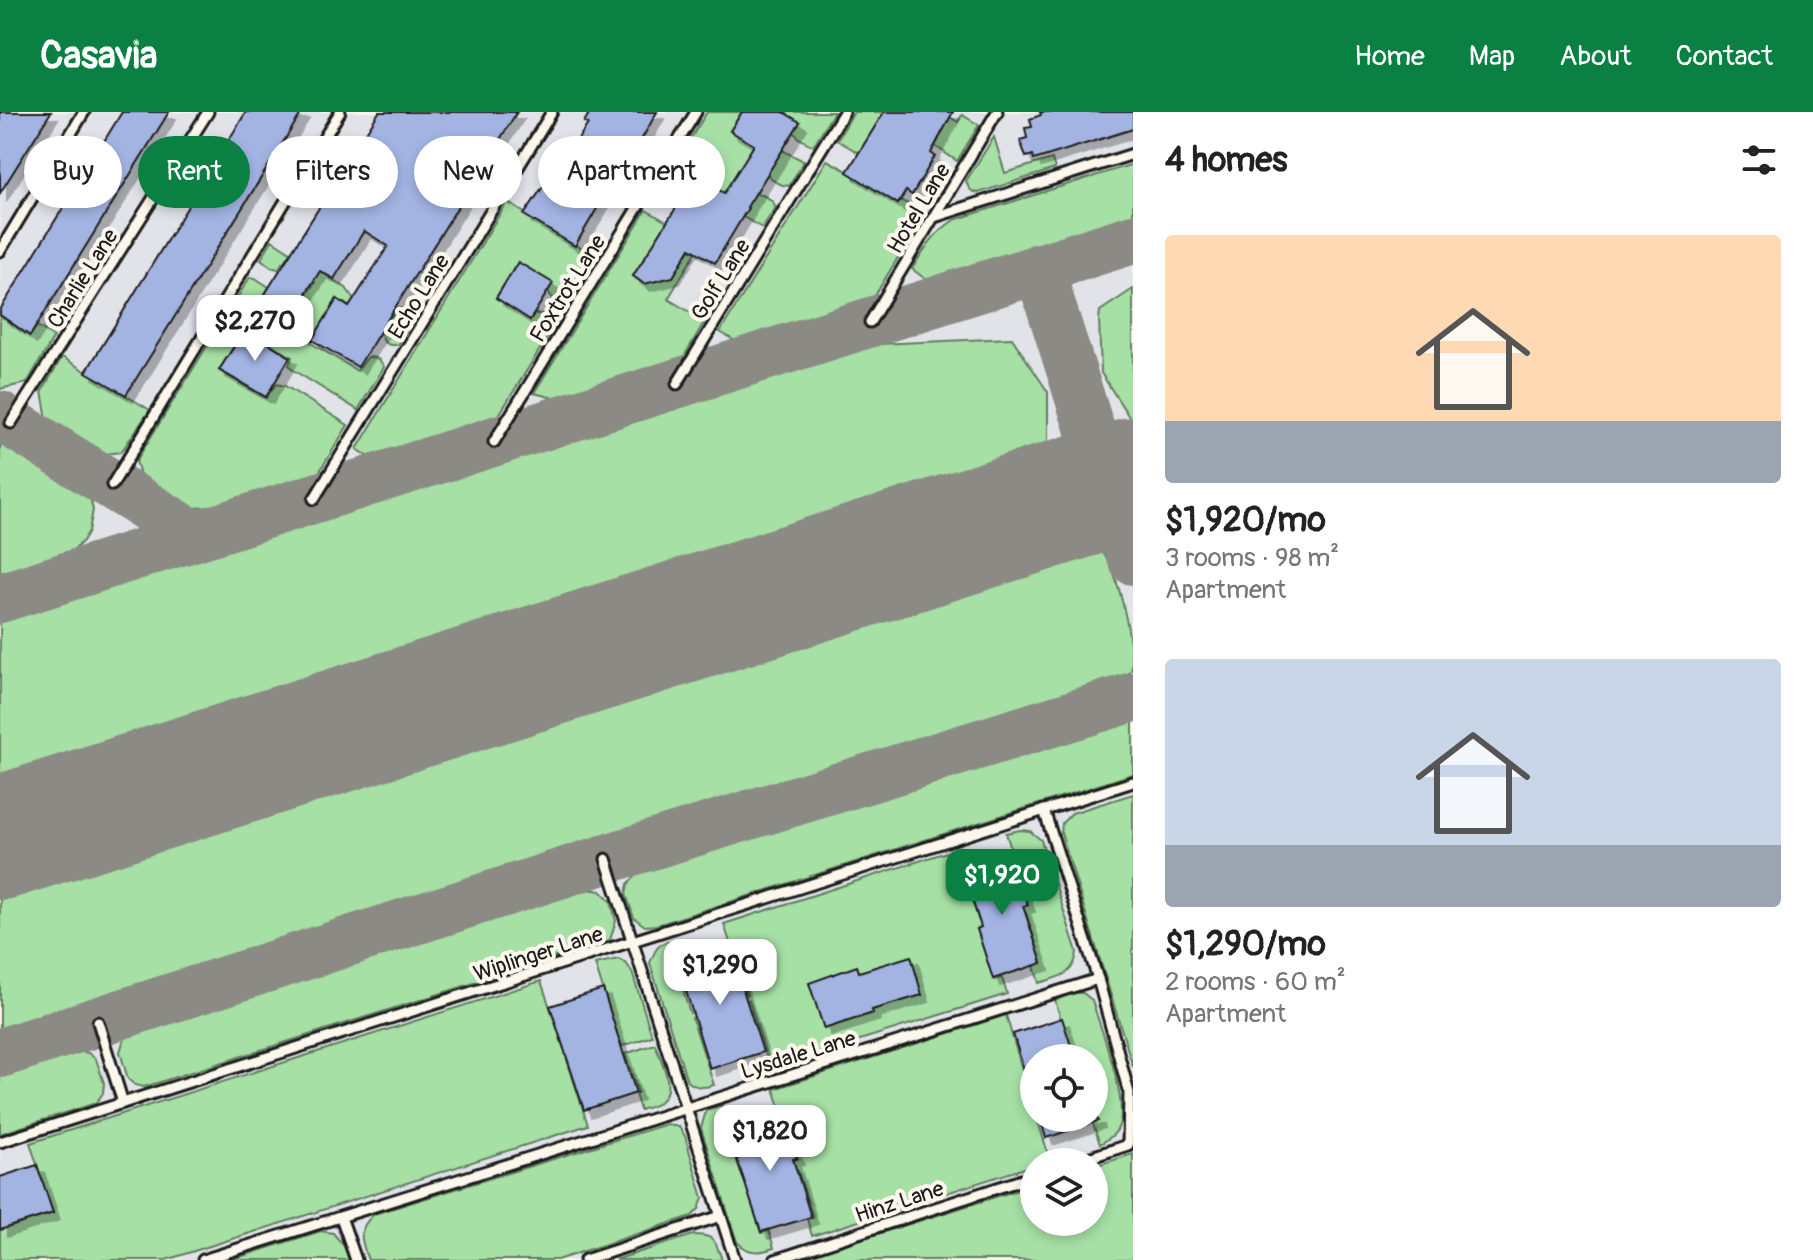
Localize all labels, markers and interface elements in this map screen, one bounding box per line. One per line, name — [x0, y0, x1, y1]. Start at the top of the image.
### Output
text: Casavia — [40, 32, 157, 80]
text: Home — [1354, 39, 1425, 74]
text: Map — [1469, 39, 1515, 74]
text: About — [1559, 39, 1632, 74]
text: Contact — [1676, 39, 1773, 74]
chip: Buy — [24, 136, 122, 208]
chip: Rent — [138, 136, 250, 208]
chip: Filters — [266, 136, 398, 208]
chip: New — [414, 136, 522, 208]
chip: Apartment — [538, 136, 725, 208]
icon: filters — [1737, 138, 1781, 182]
text: 4 homes — [1165, 139, 1287, 182]
street label: Hotel Lane — [881, 158, 957, 259]
street label: Charlie Lane — [41, 223, 124, 333]
street label: Foxtrot Lane — [524, 229, 612, 348]
street label: Golf Lane — [685, 234, 757, 325]
street label: Echo Lane — [382, 249, 456, 344]
icon: home — [1401, 287, 1545, 431]
pin: $2,270 — [190, 295, 320, 363]
text: $2,270 — [214, 305, 296, 337]
text: $1,920/mo — [1165, 499, 1326, 542]
text: 3 rooms · 98 m² — [1165, 542, 1339, 574]
text: Apartment — [1165, 574, 1286, 606]
icon: home — [1401, 711, 1545, 855]
pin: $1,920 — [937, 849, 1067, 917]
text: $1,920 — [964, 859, 1040, 891]
street label: Wiplinger Lane — [470, 920, 607, 988]
text: $1,290/mo — [1165, 923, 1326, 966]
pin: $1,290 — [655, 939, 785, 1007]
text: $1,290 — [682, 949, 758, 981]
text: 2 rooms · 60 m² — [1165, 966, 1346, 998]
text: Apartment — [1165, 998, 1286, 1030]
street label: Lysdale Lane — [737, 1024, 859, 1086]
map controls — [1020, 1044, 1108, 1236]
button: locate — [1020, 1044, 1108, 1132]
pin: $1,820 — [705, 1105, 835, 1173]
text: $1,820 — [732, 1115, 808, 1147]
button: layers — [1020, 1148, 1108, 1236]
street label: Hinz Lane — [851, 1174, 947, 1229]

